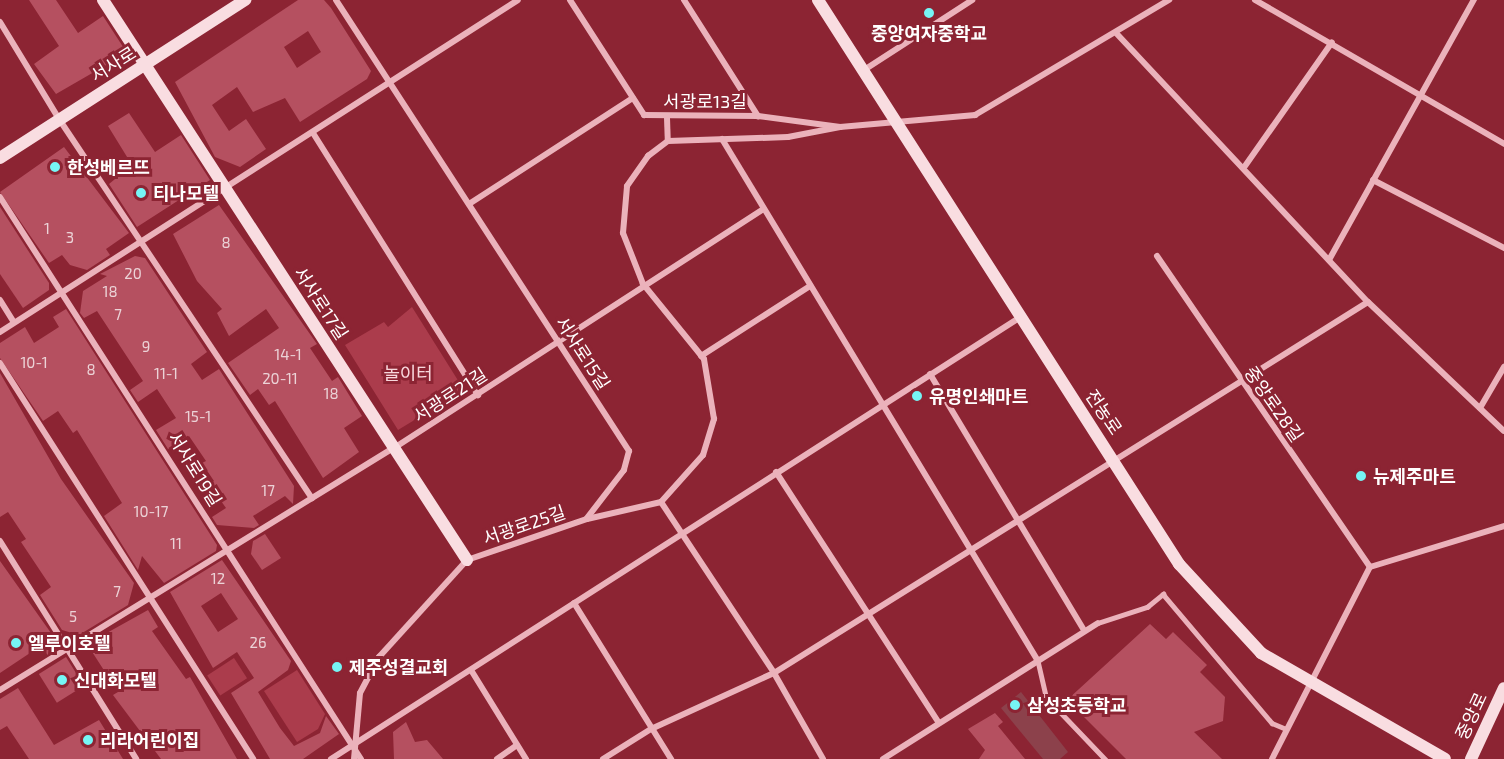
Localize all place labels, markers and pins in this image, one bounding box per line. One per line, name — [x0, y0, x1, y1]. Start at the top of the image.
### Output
marker: 중앙여자중학교 — [922, 6, 936, 20]
place label: 중앙여자중학교 — [871, 22, 987, 44]
place label: 한성베르뜨 — [67, 156, 150, 178]
marker: 한성베르뜨 — [48, 160, 62, 174]
place label: 티나모텔 — [153, 182, 219, 204]
marker: 티나모텔 — [134, 186, 148, 200]
place label: 유명인쇄마트 — [929, 385, 1028, 407]
marker: 유명인쇄마트 — [910, 389, 924, 403]
place label: 뉴제주마트 — [1373, 465, 1456, 487]
marker: 뉴제주마트 — [1354, 469, 1368, 483]
place label: 엘루이호텔 — [28, 632, 111, 654]
marker: 엘루이호텔 — [9, 636, 23, 650]
place label: 제주성결교회 — [349, 656, 448, 678]
marker: 제주성결교회 — [330, 660, 344, 674]
place label: 신대화모텔 — [74, 669, 157, 691]
marker: 신대화모텔 — [55, 673, 69, 687]
place label: 삼성초등학교 — [1027, 694, 1126, 716]
marker: 삼성초등학교 — [1008, 698, 1022, 712]
place label: 리라어린이집 — [100, 729, 199, 751]
marker: 리라어린이집 — [81, 733, 95, 747]

